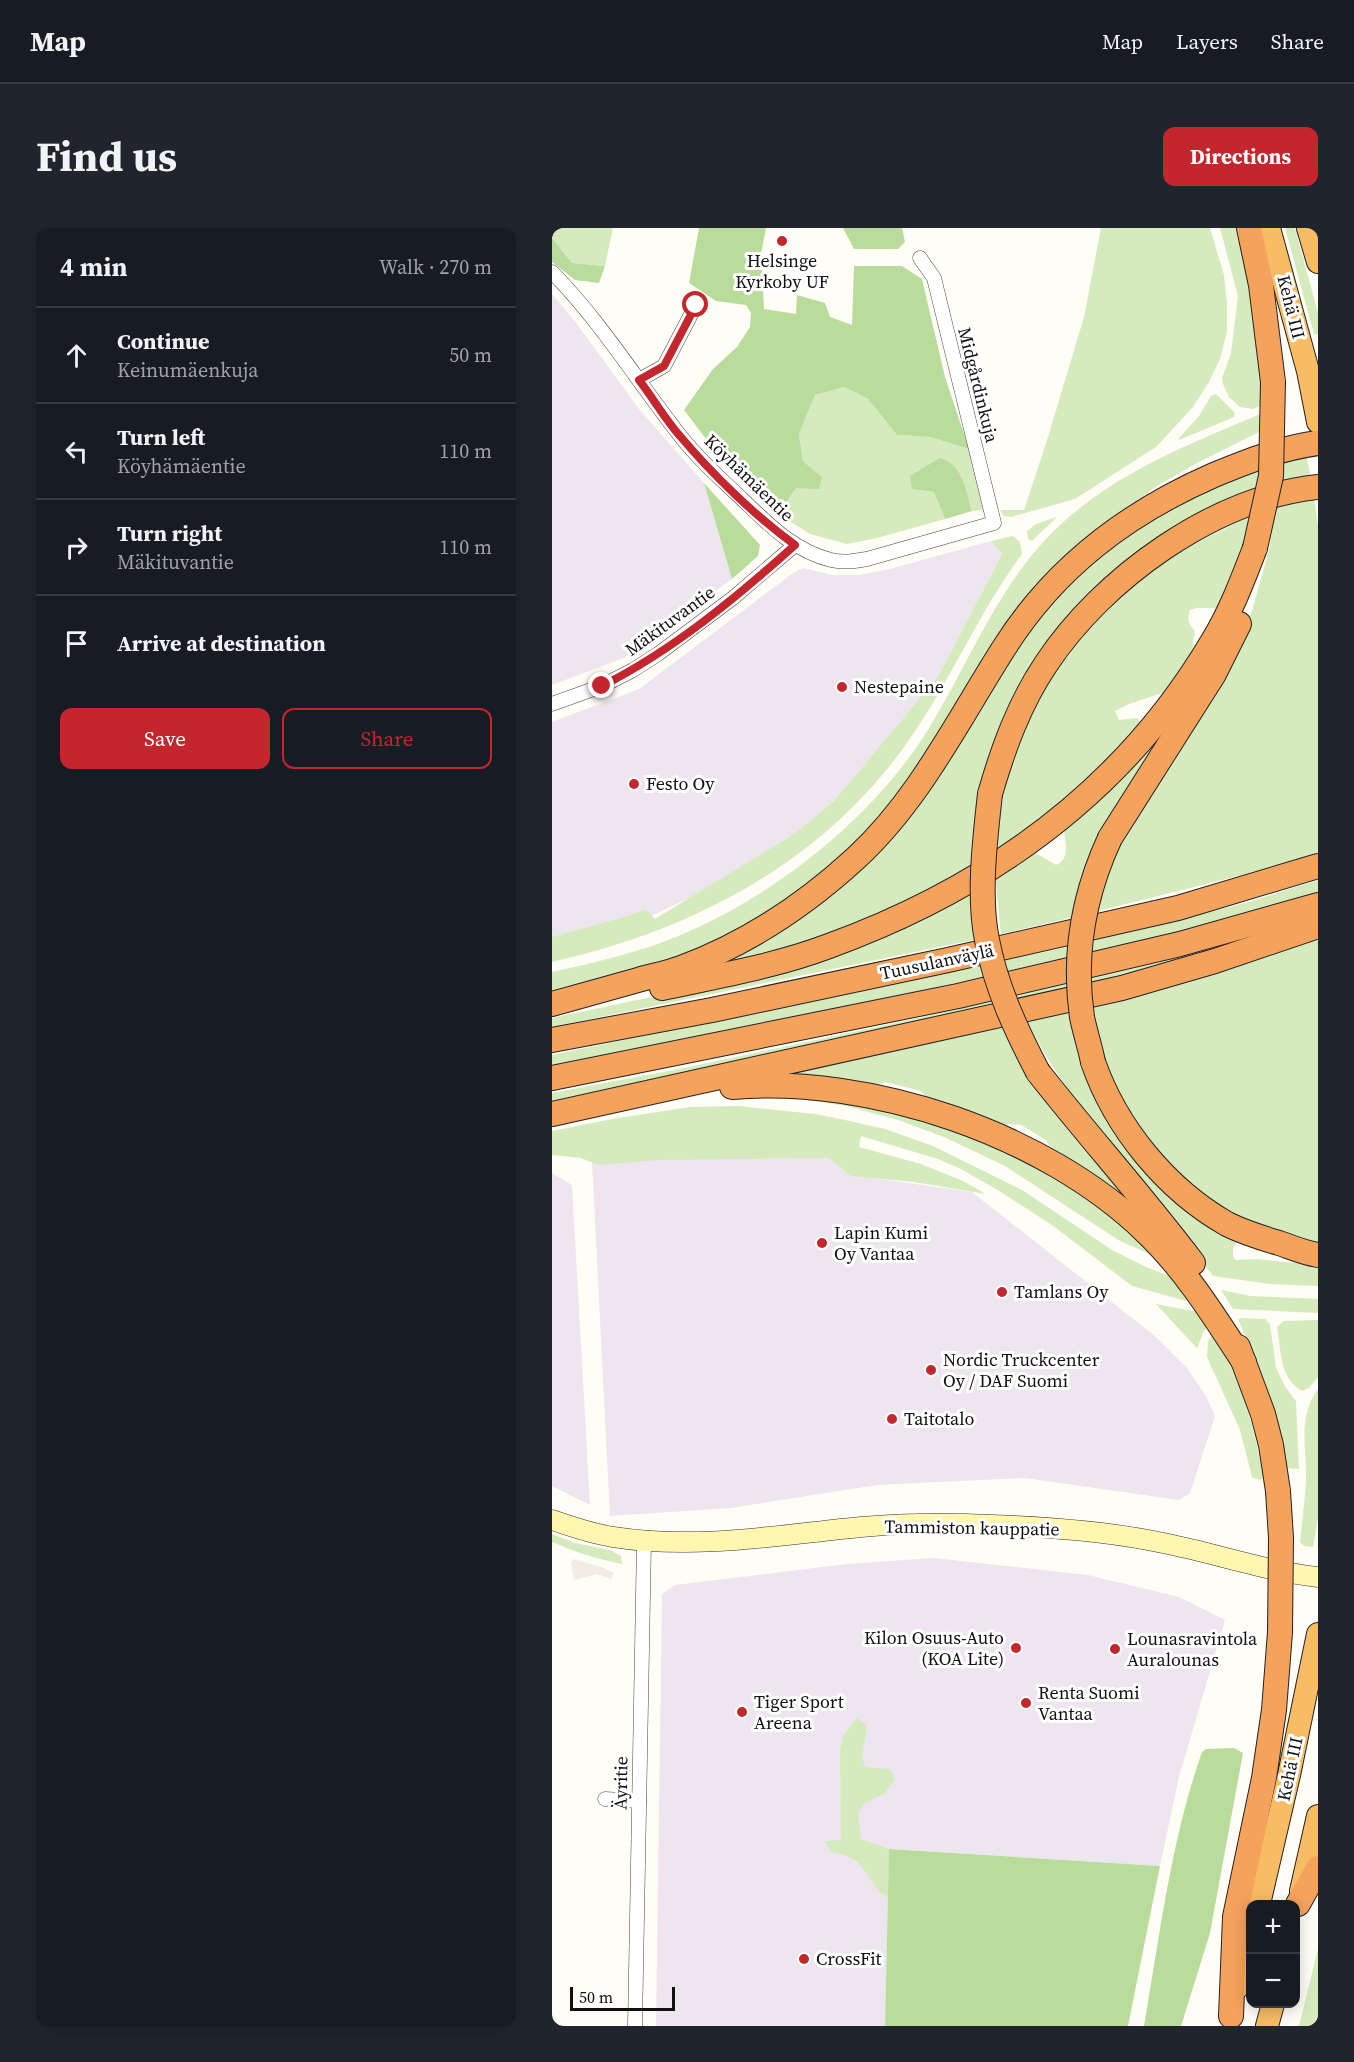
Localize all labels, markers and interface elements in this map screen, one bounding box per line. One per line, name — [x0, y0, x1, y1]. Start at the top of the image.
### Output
text: Map — [30, 22, 86, 60]
text: Map — [1102, 27, 1143, 56]
text: Layers — [1176, 27, 1238, 56]
text: Share — [1271, 27, 1324, 56]
text: Find us — [36, 127, 177, 185]
button: Directions — [1163, 127, 1318, 186]
marker: Helsinge Kyrkoby UF — [775, 234, 789, 248]
place label: Helsinge Kyrkoby UF — [735, 248, 829, 294]
text: 4 min — [60, 249, 127, 285]
text: Walk · 270 m — [379, 253, 492, 281]
street label: Kehä III — [1272, 272, 1311, 341]
route start — [682, 291, 708, 317]
street label: Midgårdinkuja — [952, 325, 1005, 446]
text: Continue — [117, 326, 210, 356]
icon: ahead — [60, 339, 93, 372]
text: 50 m — [449, 341, 492, 369]
text: Keinumäenkuja — [117, 356, 259, 384]
text: Turn left — [117, 422, 205, 452]
street label: Köyhämäentie — [699, 428, 800, 527]
icon: left — [60, 435, 93, 468]
text: 110 m — [439, 437, 492, 465]
text: Köyhämäentie — [117, 452, 246, 480]
text: Turn right — [117, 518, 222, 548]
icon: right — [60, 531, 93, 564]
text: 110 m — [439, 533, 492, 561]
text: Mäkituvantie — [117, 548, 234, 576]
street label: Mäkituvantie — [620, 580, 720, 662]
icon: arrive — [60, 627, 93, 660]
text: Arrive at destination — [117, 628, 326, 658]
route end — [588, 672, 614, 698]
place label: Nestepaine — [854, 674, 944, 699]
marker: Nestepaine — [835, 680, 849, 694]
button: Save — [60, 708, 270, 769]
button: Share — [282, 708, 492, 769]
place label: Festo Oy — [646, 771, 715, 796]
marker: Festo Oy — [627, 777, 641, 791]
street label: Tuusulanväylä — [878, 937, 997, 986]
place label: Lapin Kumi Oy Vantaa — [834, 1220, 928, 1266]
marker: Lapin Kumi Oy Vantaa — [815, 1236, 829, 1250]
place label: Tamlans Oy — [1014, 1279, 1109, 1304]
marker: Tamlans Oy — [995, 1285, 1009, 1299]
place label: Nordic Truckcenter Oy / DAF Suomi — [943, 1347, 1100, 1393]
marker: Nordic Truckcenter Oy / DAF Suomi — [924, 1363, 938, 1377]
place label: Taitotalo — [904, 1406, 975, 1431]
marker: Taitotalo — [885, 1412, 899, 1426]
street label: Tammiston kauppatie — [884, 1513, 1060, 1542]
place label: Kilon Osuus-Auto (KOA Lite) — [864, 1625, 1004, 1671]
place label: Lounasravintola Auralounas — [1127, 1626, 1258, 1672]
marker: Kilon Osuus-Auto (KOA Lite) — [1009, 1641, 1023, 1655]
marker: Lounasravintola Auralounas — [1108, 1642, 1122, 1656]
place label: Renta Suomi Vantaa — [1038, 1680, 1140, 1726]
place label: Tiger Sport Areena — [754, 1689, 844, 1735]
marker: Renta Suomi Vantaa — [1019, 1696, 1033, 1710]
marker: Tiger Sport Areena — [735, 1705, 749, 1719]
street label: Kehä III — [1271, 1735, 1308, 1803]
street label: Äyritie — [608, 1756, 633, 1810]
map controls — [1246, 1900, 1300, 2008]
button: + — [1246, 1900, 1300, 1954]
place label: CrossFit — [816, 1946, 882, 1971]
marker: CrossFit — [797, 1952, 811, 1966]
button: − — [1246, 1954, 1300, 2008]
scale bar — [570, 1984, 675, 2012]
text: 50 m — [579, 1986, 613, 2008]

